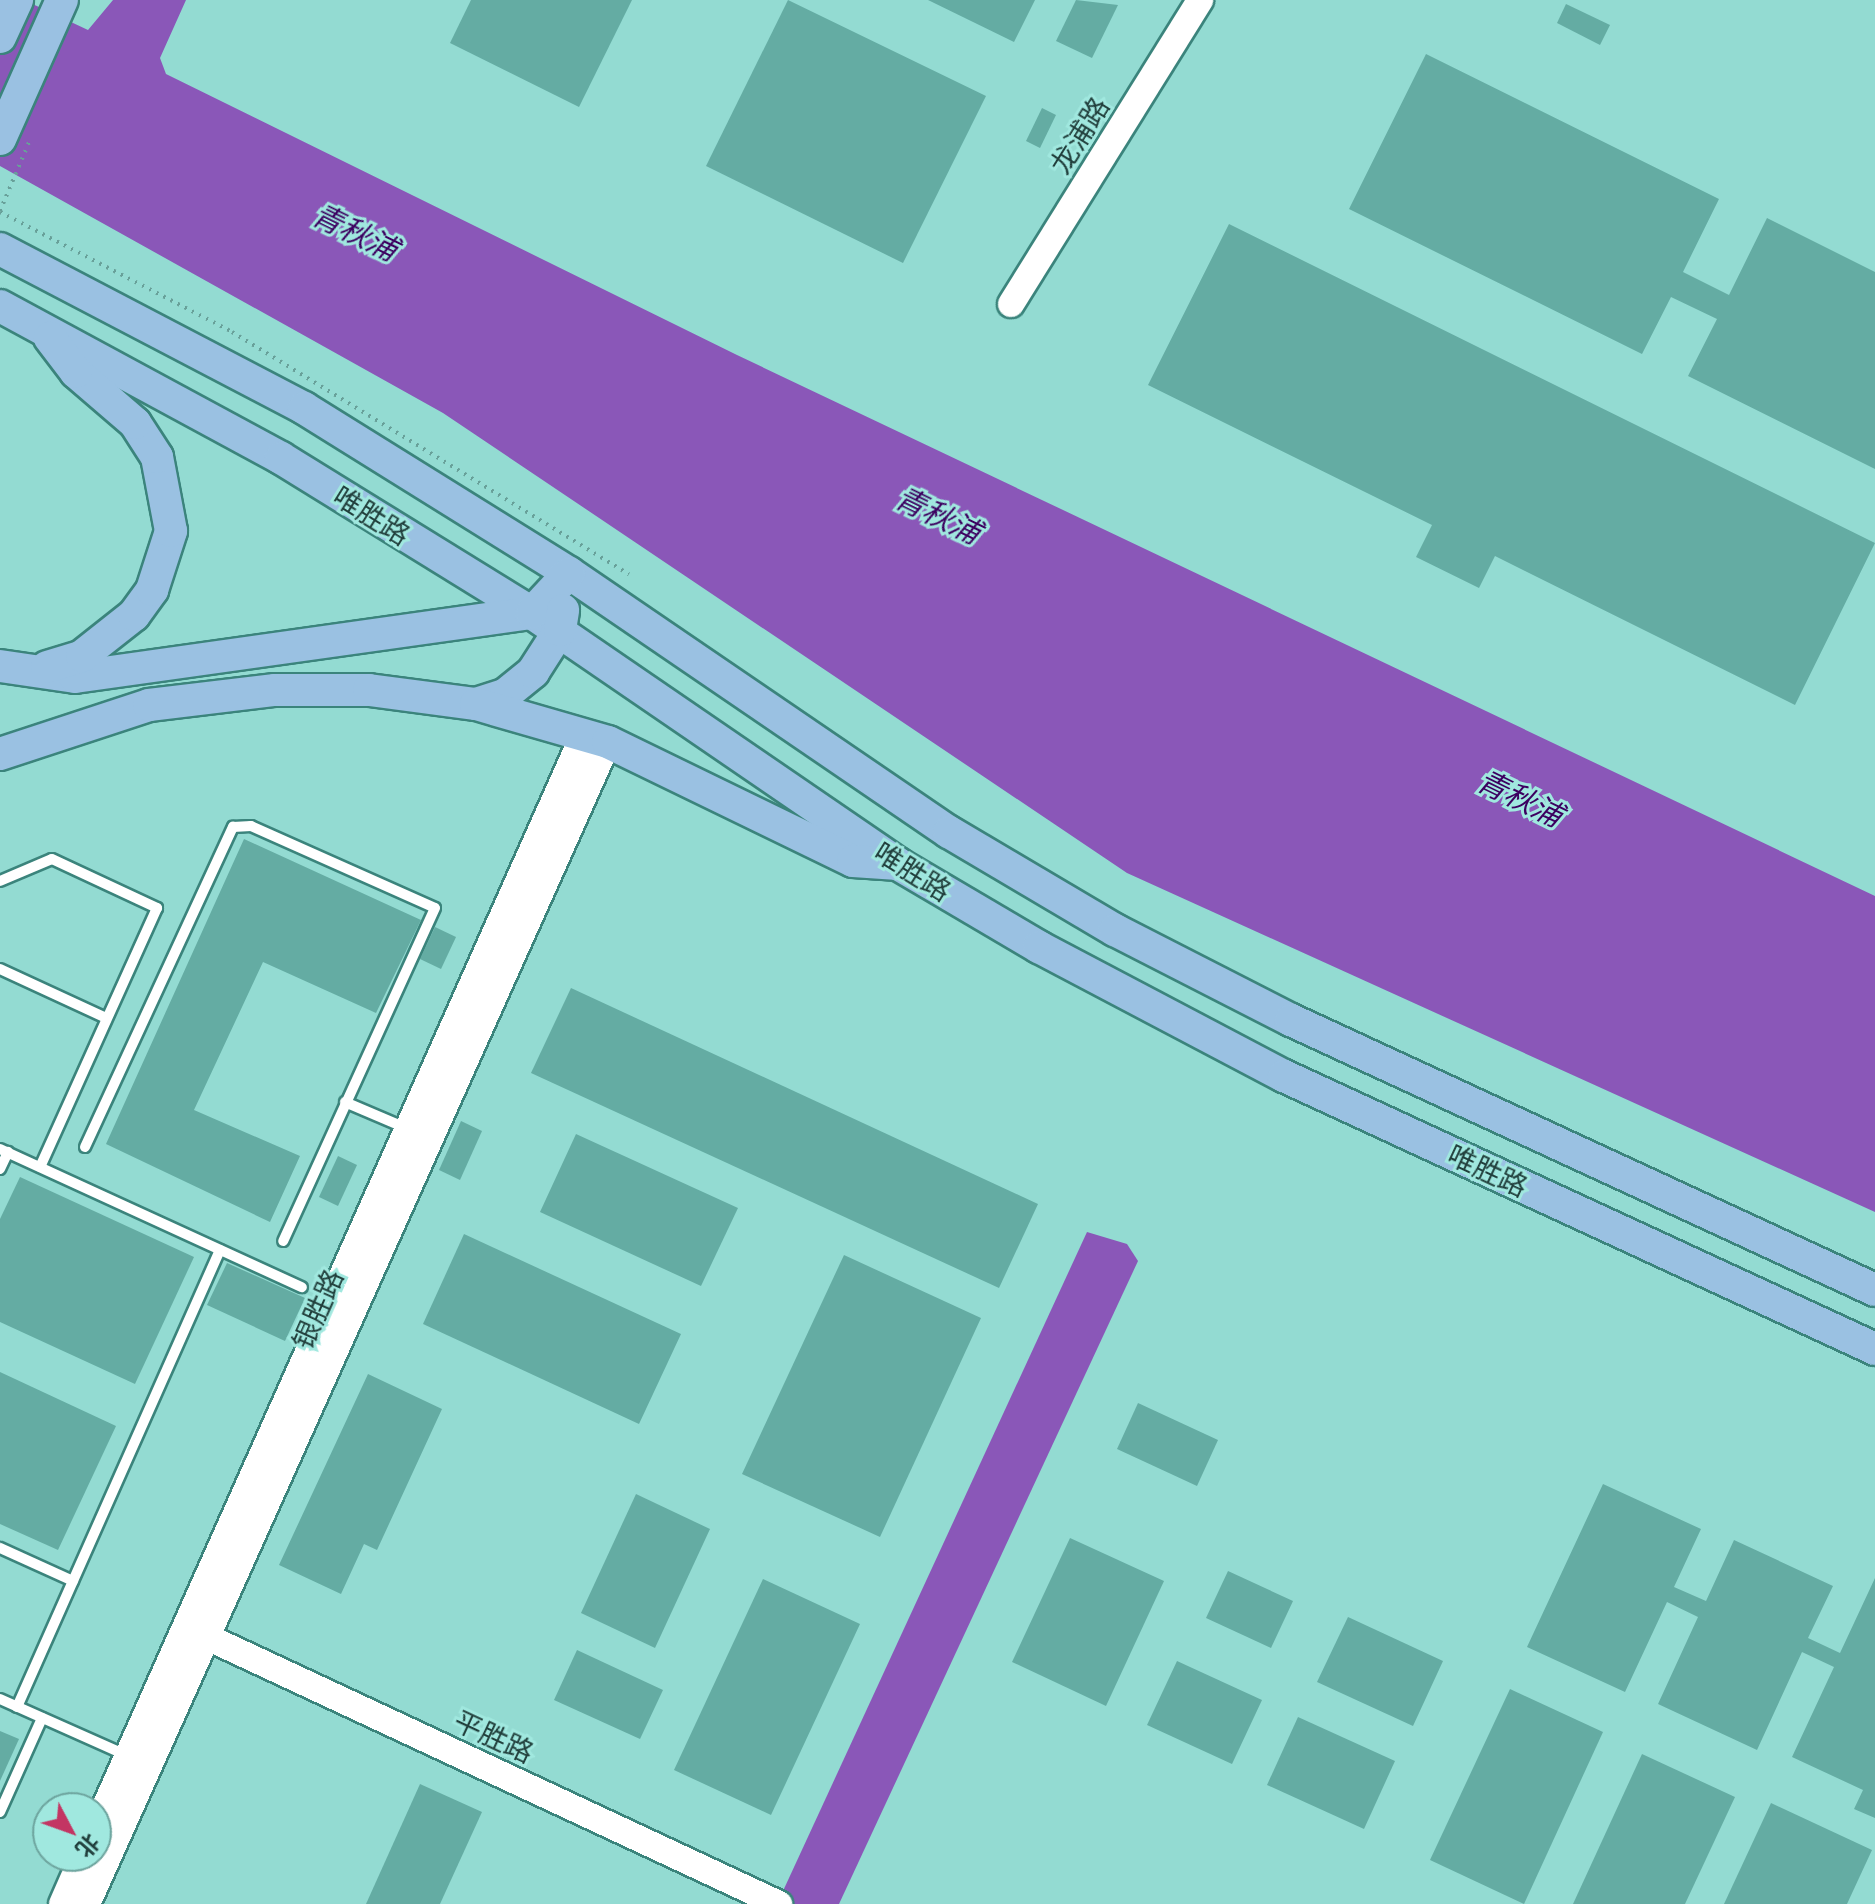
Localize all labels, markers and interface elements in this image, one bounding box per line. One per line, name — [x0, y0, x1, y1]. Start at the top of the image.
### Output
street label: 龙浦路 — [1042, 90, 1116, 180]
water label: 青秋浦 — [307, 196, 403, 268]
street label: 唯胜路 — [327, 478, 417, 552]
water label: 青秋浦 — [890, 479, 986, 551]
water label: 青秋浦 — [1472, 762, 1568, 834]
street label: 唯胜路 — [868, 834, 958, 908]
street label: 唯胜路 — [1443, 1137, 1533, 1203]
street label: 银胜路 — [285, 1264, 349, 1354]
street label: 平胜路 — [449, 1703, 539, 1769]
north arrow — [32, 1792, 112, 1872]
text: 北 — [70, 1828, 107, 1865]

